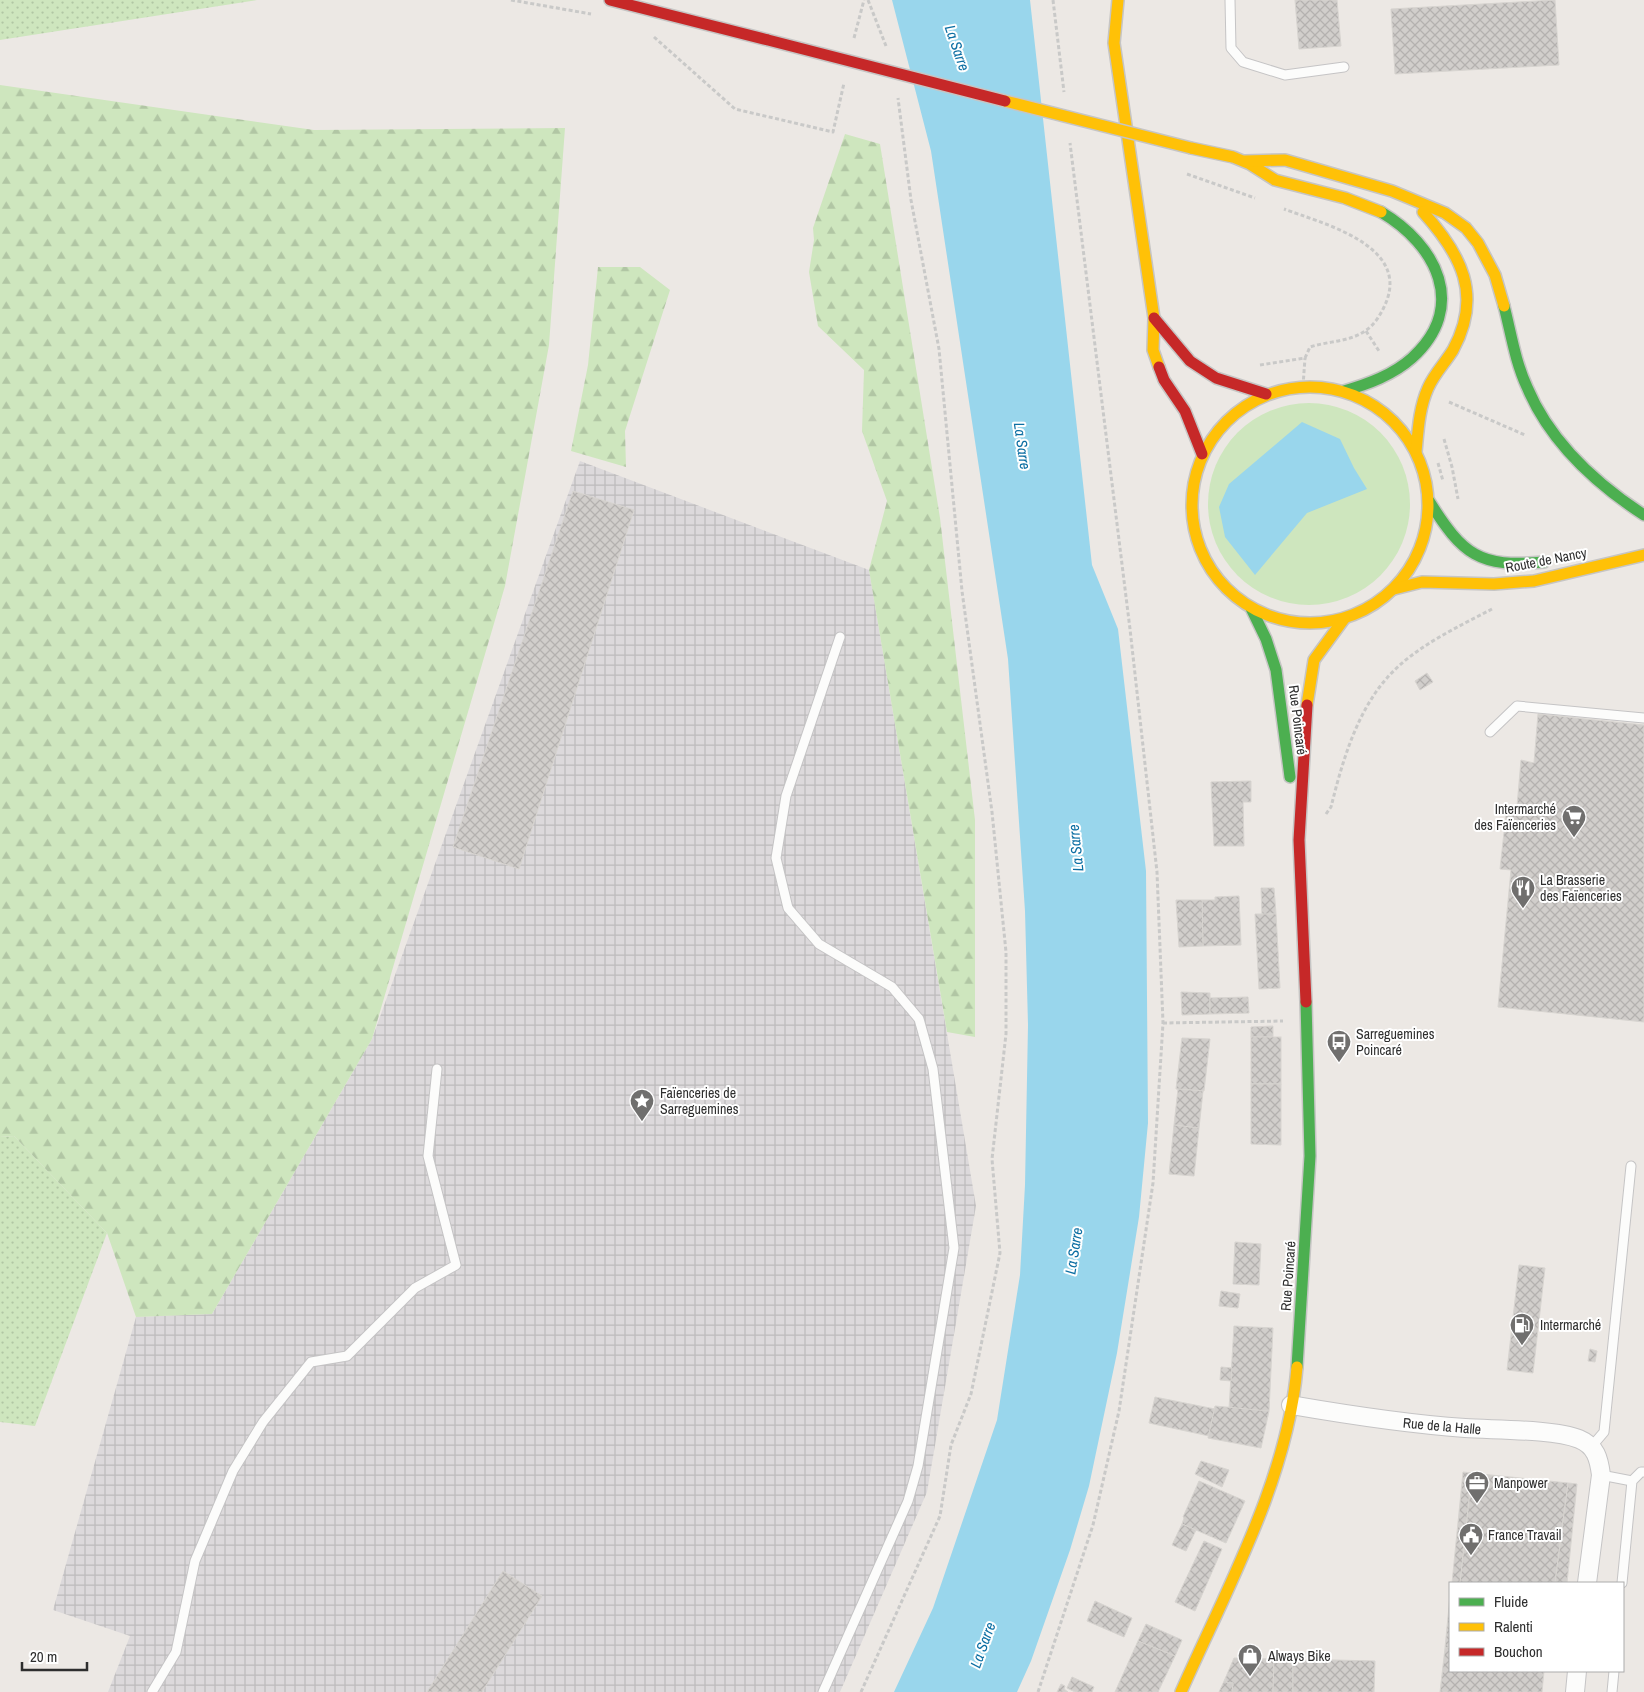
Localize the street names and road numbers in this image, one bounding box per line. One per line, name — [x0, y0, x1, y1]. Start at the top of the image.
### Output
street label: Route de Nancy — [1504, 543, 1588, 577]
street label: Rue Poincaré — [1285, 684, 1311, 756]
street label: Rue Poincaré — [1277, 1240, 1299, 1312]
street label: Rue de la Halle — [1402, 1414, 1482, 1438]

